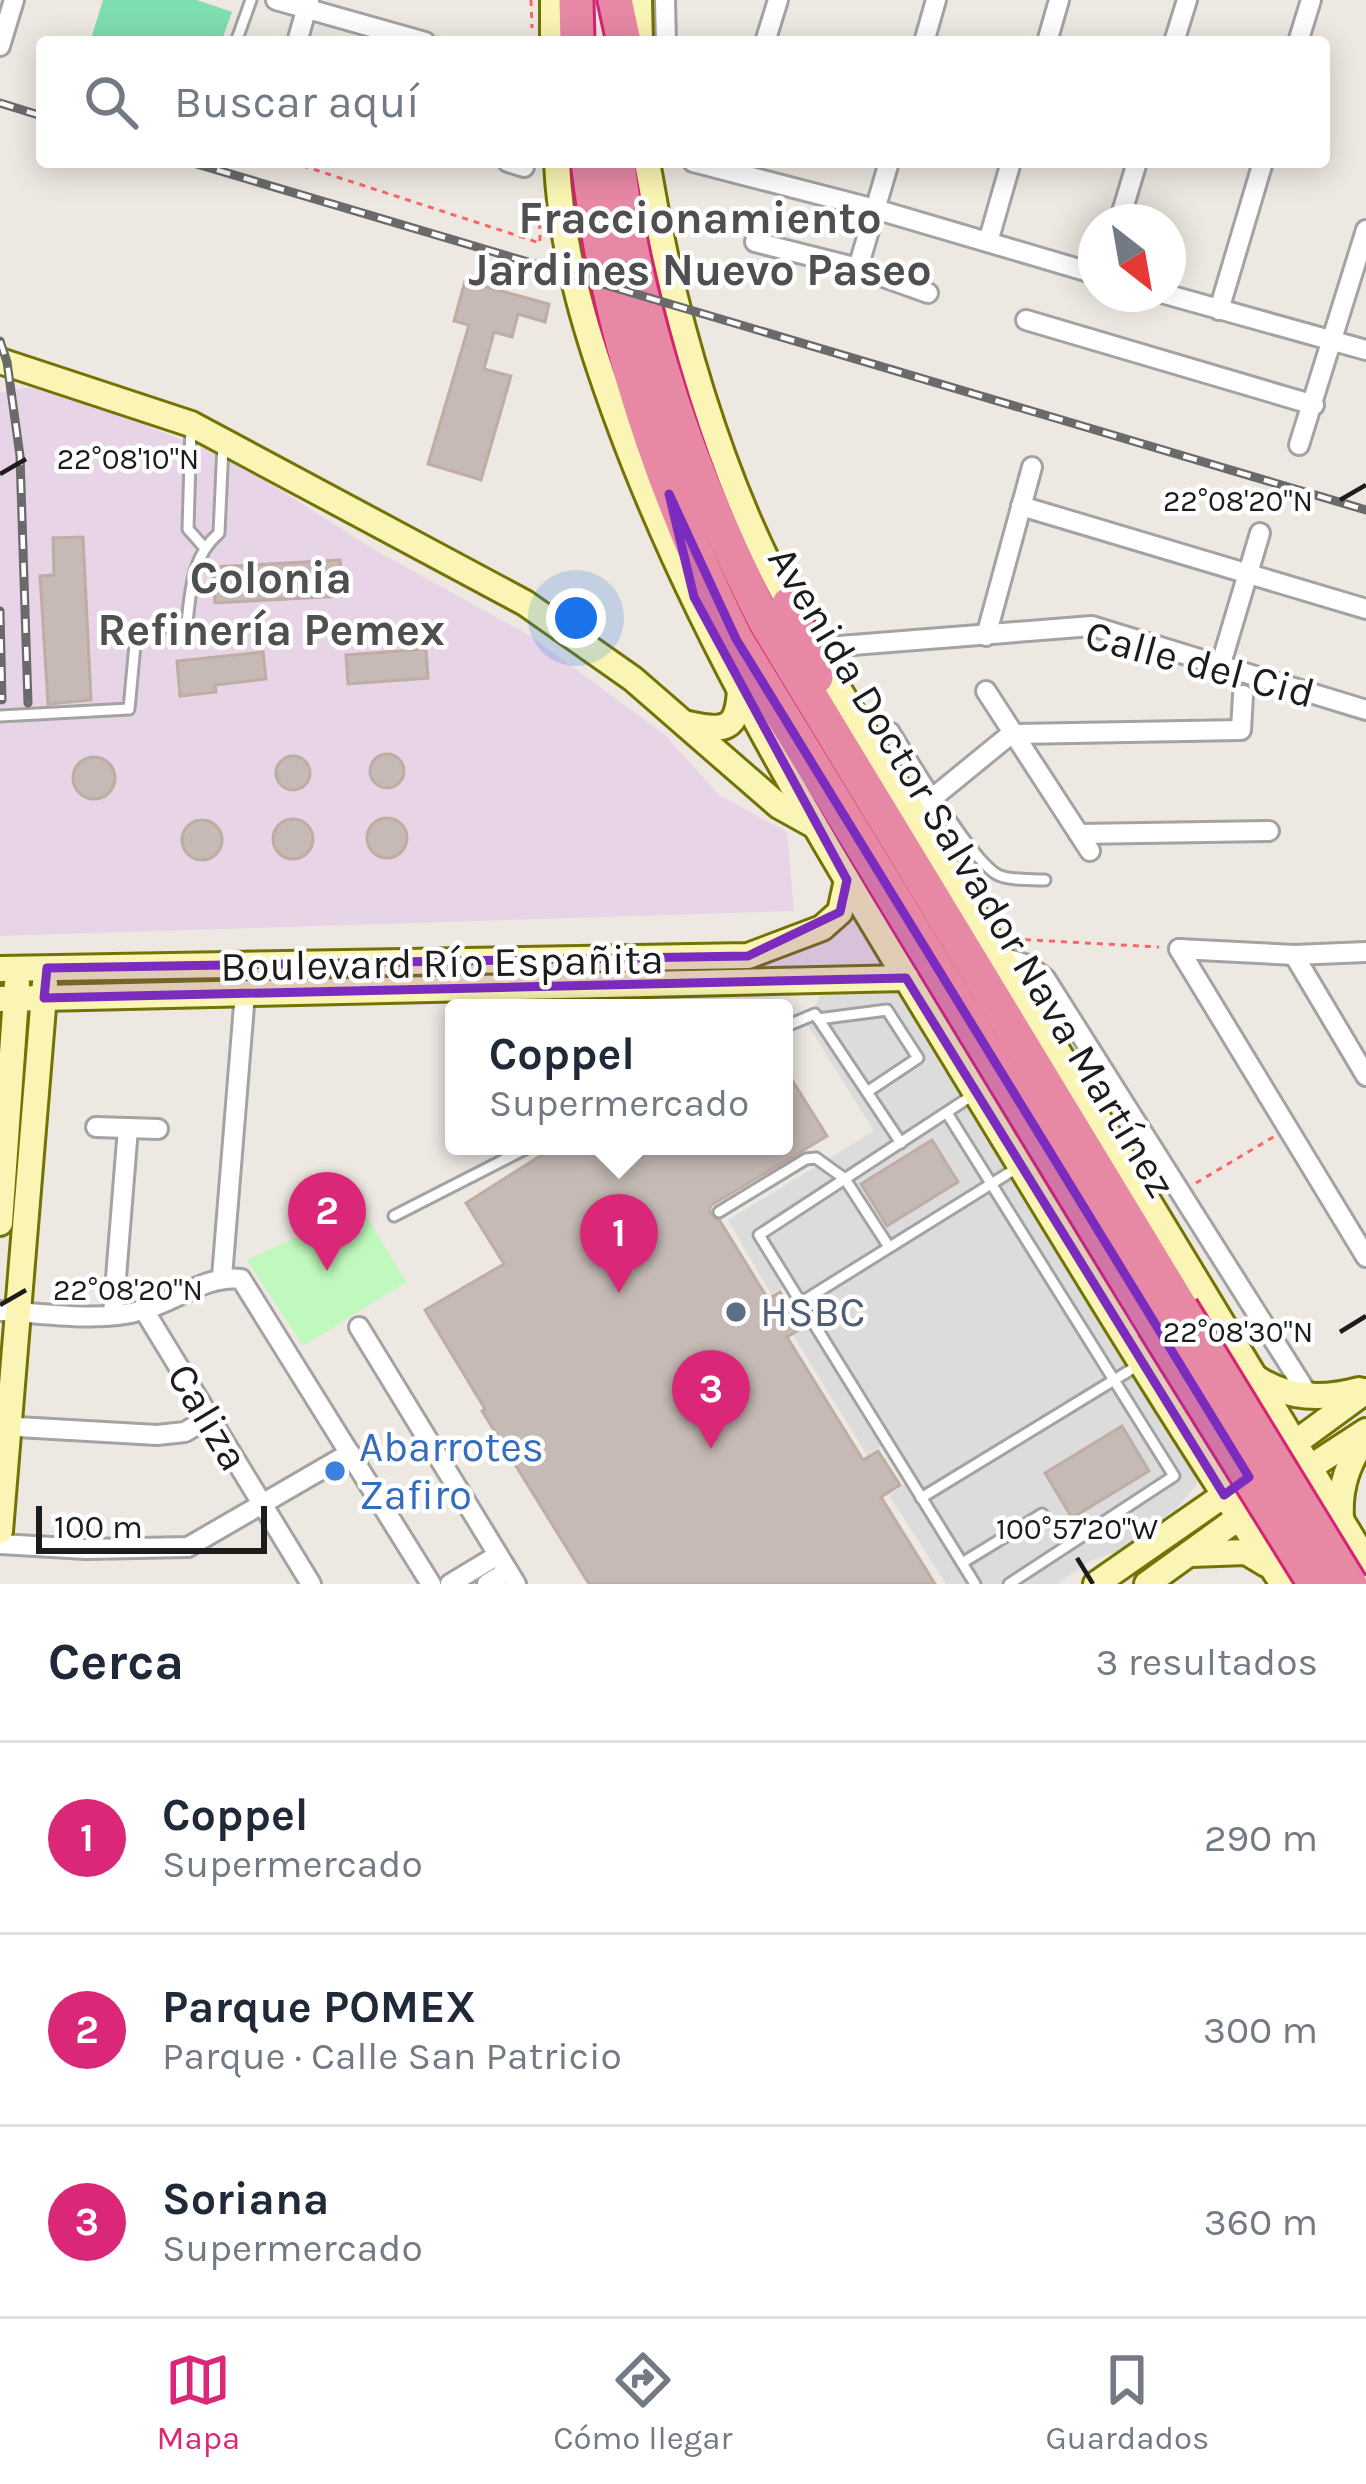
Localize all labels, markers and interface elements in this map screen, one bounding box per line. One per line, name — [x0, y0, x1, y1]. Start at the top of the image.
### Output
search box — [36, 36, 1330, 168]
icon: search — [78, 69, 144, 135]
text: Buscar aquí — [174, 76, 420, 128]
district label: Fraccionamiento Jardines Nuevo Paseo — [468, 192, 932, 296]
north arrow — [1078, 204, 1186, 312]
text: 22°08'10"N — [57, 441, 199, 477]
text: 22°08'20"N — [1163, 483, 1313, 519]
street label: Avenida Doctor Salvador Nava Martínez — [757, 537, 1187, 1207]
district label: Colonia Refinería Pemex — [97, 552, 445, 656]
your location — [546, 588, 606, 648]
street label: Calle del Cid — [1080, 609, 1320, 719]
street label: Boulevard Río Españita — [220, 934, 664, 992]
popup — [445, 999, 793, 1155]
text: Coppel — [489, 1028, 635, 1080]
text: Supermercado — [489, 1080, 749, 1126]
pin: 2 — [288, 1172, 366, 1271]
pin: 1 — [580, 1194, 658, 1293]
text: 22°08'20"N — [53, 1272, 203, 1308]
place label: HSBC — [760, 1287, 865, 1337]
marker: HSBC — [723, 1299, 749, 1325]
text: 22°08'30"N — [1163, 1314, 1313, 1350]
pin: 3 — [672, 1350, 750, 1449]
street label: Caliza — [157, 1354, 259, 1480]
place label: Abarrotes Zafiro — [359, 1422, 544, 1520]
marker: Abarrotes Zafiro — [322, 1458, 348, 1484]
scale bar — [36, 1500, 267, 1553]
text: 100 m — [54, 1508, 143, 1546]
text: 100°57'20"W — [996, 1511, 1158, 1547]
text: Cerca — [48, 1632, 184, 1692]
text: 3 resultados — [1096, 1639, 1318, 1685]
text: Coppel — [162, 1789, 308, 1841]
text: 1 — [80, 1815, 94, 1861]
text: 290 m — [1204, 1815, 1318, 1861]
text: Supermercado — [162, 1841, 423, 1887]
text: Parque POMEX — [162, 1981, 476, 2033]
text: 2 — [75, 2007, 99, 2053]
text: 300 m — [1203, 2007, 1318, 2053]
text: Parque · Calle San Patricio — [162, 2033, 622, 2079]
text: Soriana — [162, 2173, 329, 2225]
text: 3 — [75, 2199, 99, 2245]
text: 360 m — [1204, 2199, 1318, 2245]
text: Supermercado — [162, 2225, 423, 2271]
tab: Mapa — [157, 2347, 240, 2457]
tab: Cómo llegar — [553, 2347, 732, 2457]
tab: Guardados — [1045, 2347, 1209, 2457]

